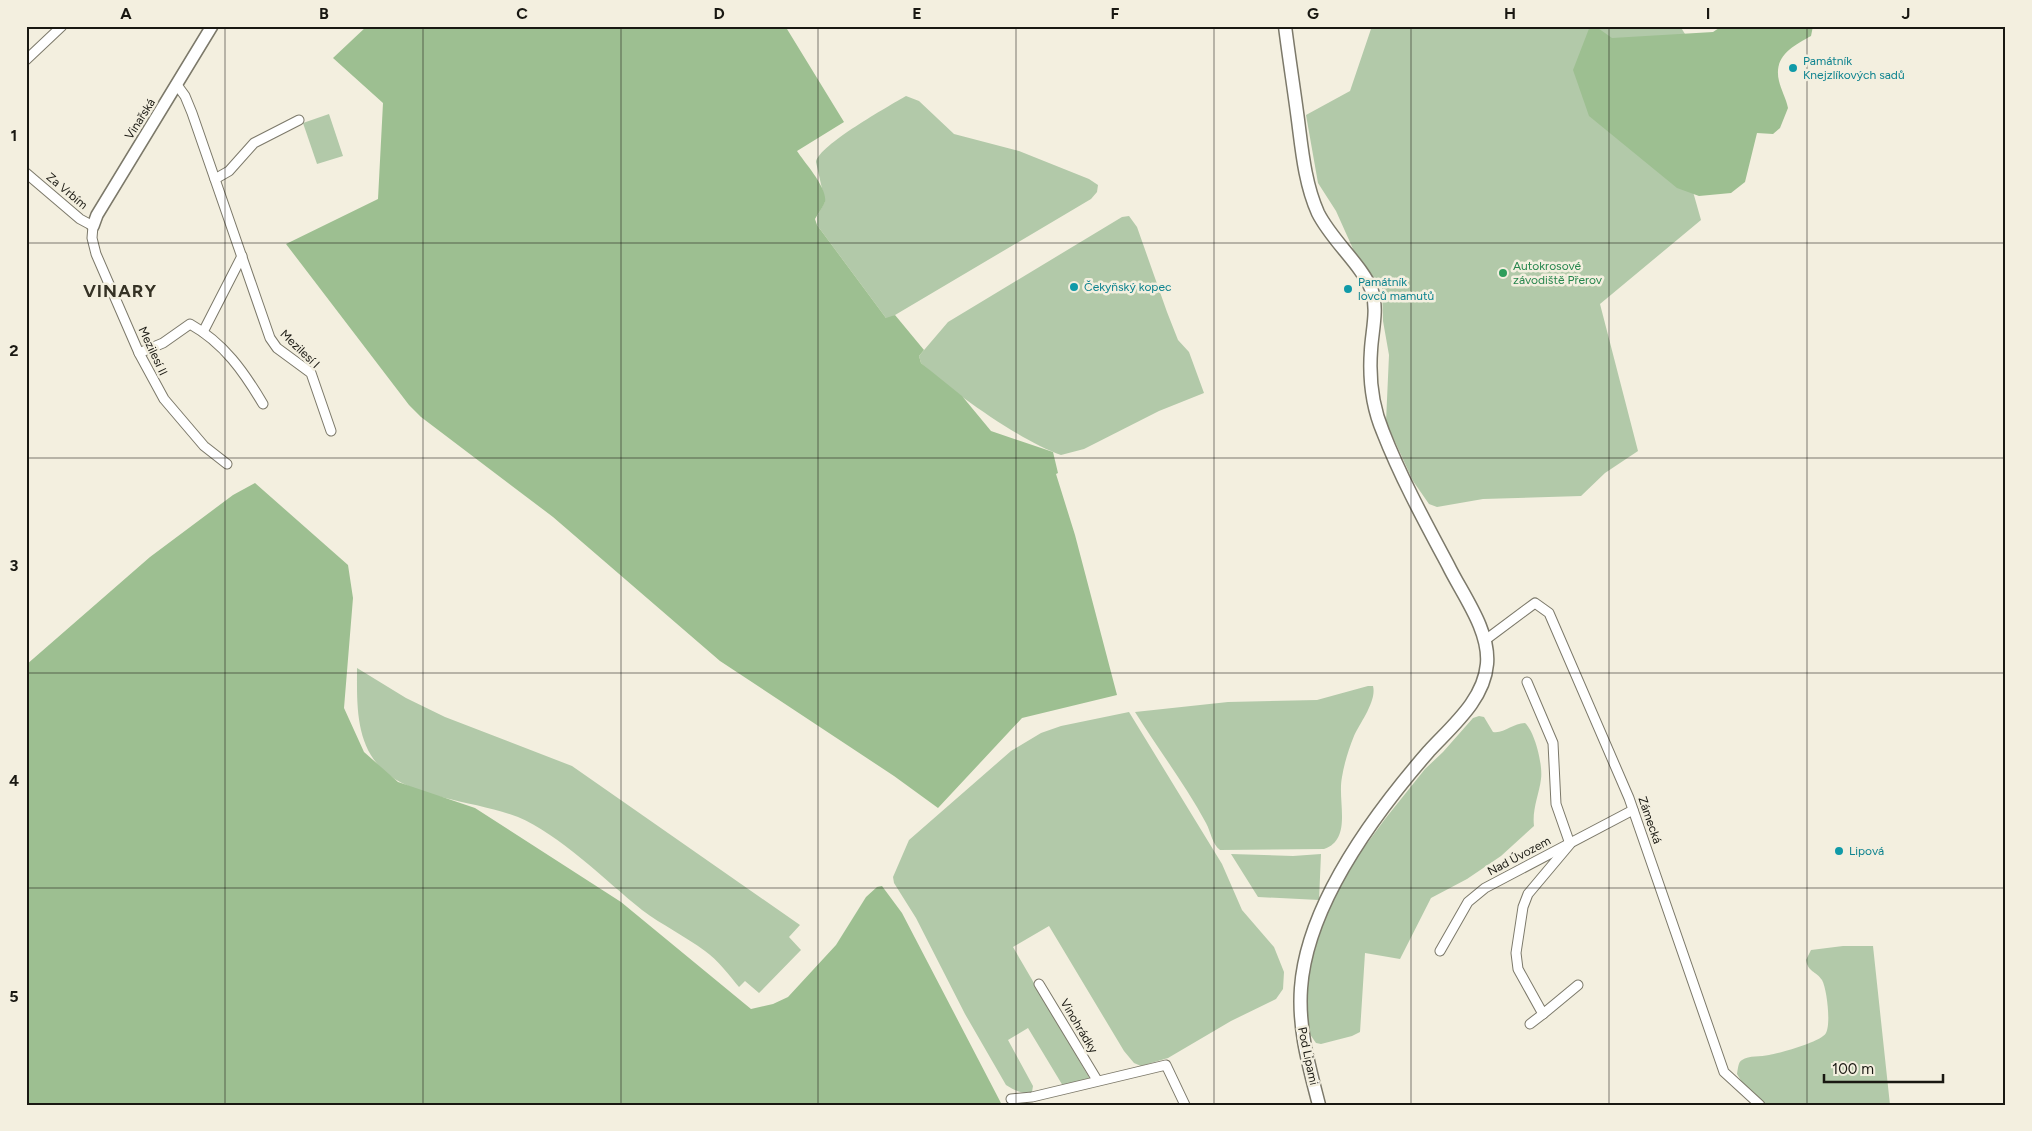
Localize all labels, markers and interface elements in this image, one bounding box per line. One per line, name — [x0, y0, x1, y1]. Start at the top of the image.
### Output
text: A — [120, 4, 132, 23]
text: B — [319, 4, 329, 23]
text: C — [516, 4, 528, 23]
text: D — [713, 4, 725, 23]
text: E — [912, 4, 922, 23]
text: F — [1111, 4, 1120, 23]
text: G — [1307, 4, 1319, 23]
text: H — [1504, 4, 1516, 23]
text: I — [1706, 4, 1710, 23]
text: J — [1902, 4, 1910, 23]
place label: Památník Knejzlíkových sadů — [1803, 54, 1905, 82]
marker: Památník Knejzlíkových sadů — [1787, 62, 1799, 74]
street label: Vinařská — [122, 96, 158, 142]
text: 1 — [11, 126, 17, 145]
street label: Za Vrbím — [44, 170, 90, 212]
place label: Autokrosové závodiště Přerov — [1513, 259, 1603, 287]
marker: Autokrosové závodiště Přerov — [1497, 267, 1509, 279]
place label: Památník lovců mamutů — [1358, 275, 1434, 303]
district label: VINARY — [83, 280, 157, 302]
place label: Čekyňský kopec — [1084, 280, 1172, 294]
marker: Čekyňský kopec — [1068, 281, 1080, 293]
marker: Památník lovců mamutů — [1342, 283, 1354, 295]
street label: Mezilesí II — [136, 324, 170, 378]
street label: Mezilesí I — [277, 327, 323, 371]
text: 2 — [9, 341, 19, 360]
text: 3 — [10, 556, 19, 575]
text: 4 — [9, 771, 19, 790]
street label: Zámecká — [1635, 795, 1665, 845]
street label: Nad Úvozem — [1485, 833, 1553, 879]
place label: Lipová — [1849, 844, 1884, 858]
marker: Lipová — [1833, 845, 1845, 857]
text: 5 — [9, 987, 19, 1006]
street label: Vinohrádky — [1057, 996, 1101, 1056]
street label: Pod Lipami — [1295, 1026, 1321, 1086]
scale bar — [1824, 1051, 1943, 1083]
text: 100 m — [1832, 1060, 1874, 1078]

